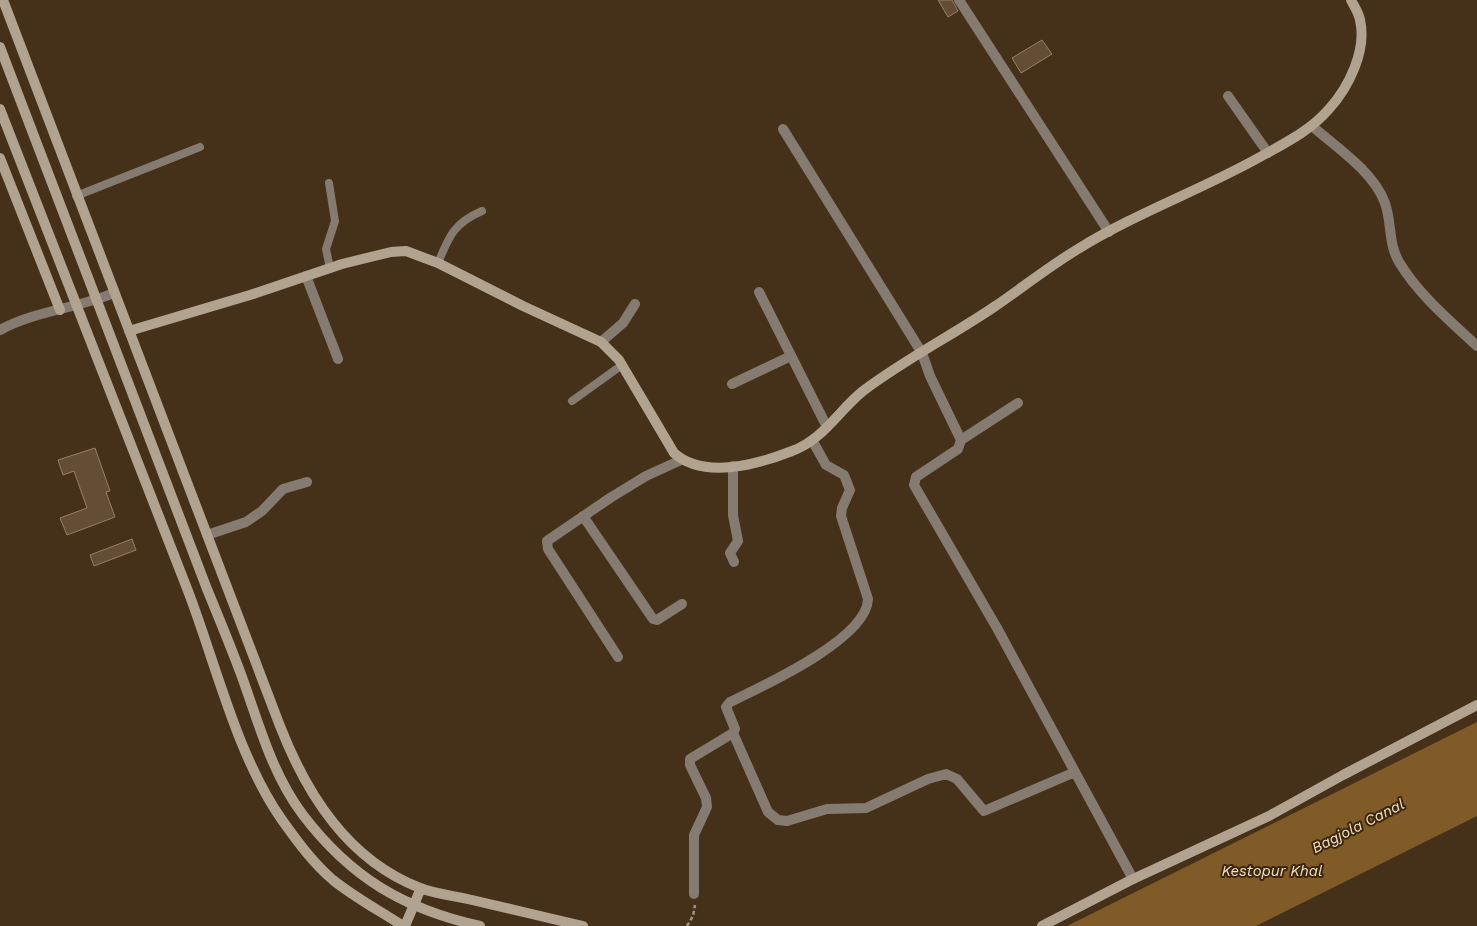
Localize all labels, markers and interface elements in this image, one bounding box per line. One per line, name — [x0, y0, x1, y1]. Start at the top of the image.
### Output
water label: Bagjola Canal — [1309, 795, 1408, 857]
water label: Kestopur Khal — [1222, 862, 1323, 880]

